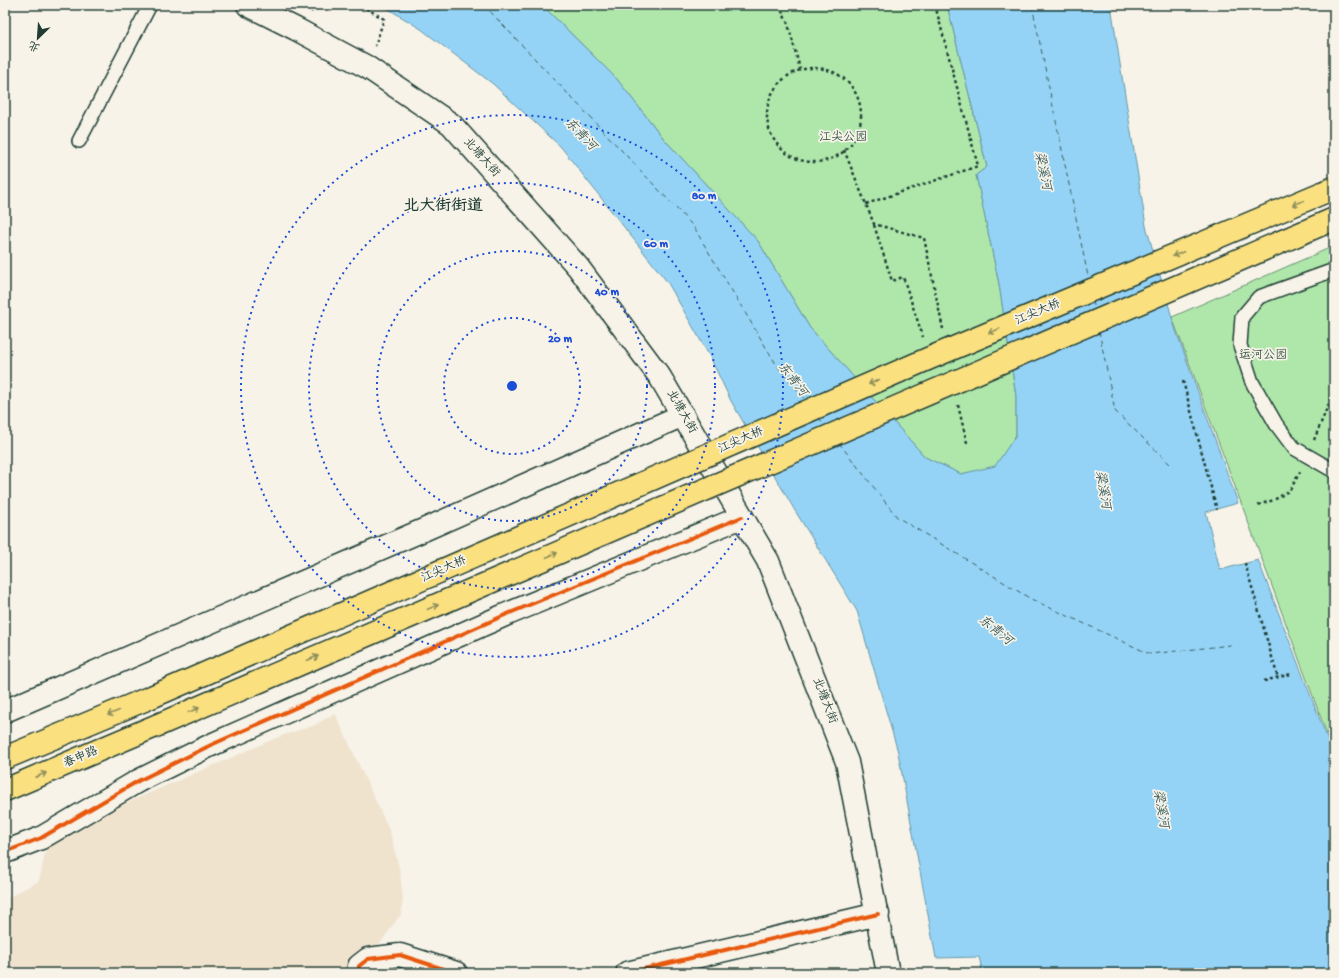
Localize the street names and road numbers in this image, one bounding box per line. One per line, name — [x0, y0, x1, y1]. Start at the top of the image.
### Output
street label: 北塘大街 — [460, 135, 503, 181]
street label: 江尖大桥 — [1013, 296, 1064, 329]
street label: 北塘大街 — [663, 387, 700, 436]
street label: 江尖大桥 — [716, 424, 767, 457]
street label: 江尖大桥 — [419, 553, 470, 586]
street label: 北塘大街 — [809, 676, 840, 726]
street label: 春申路 — [61, 744, 100, 771]

